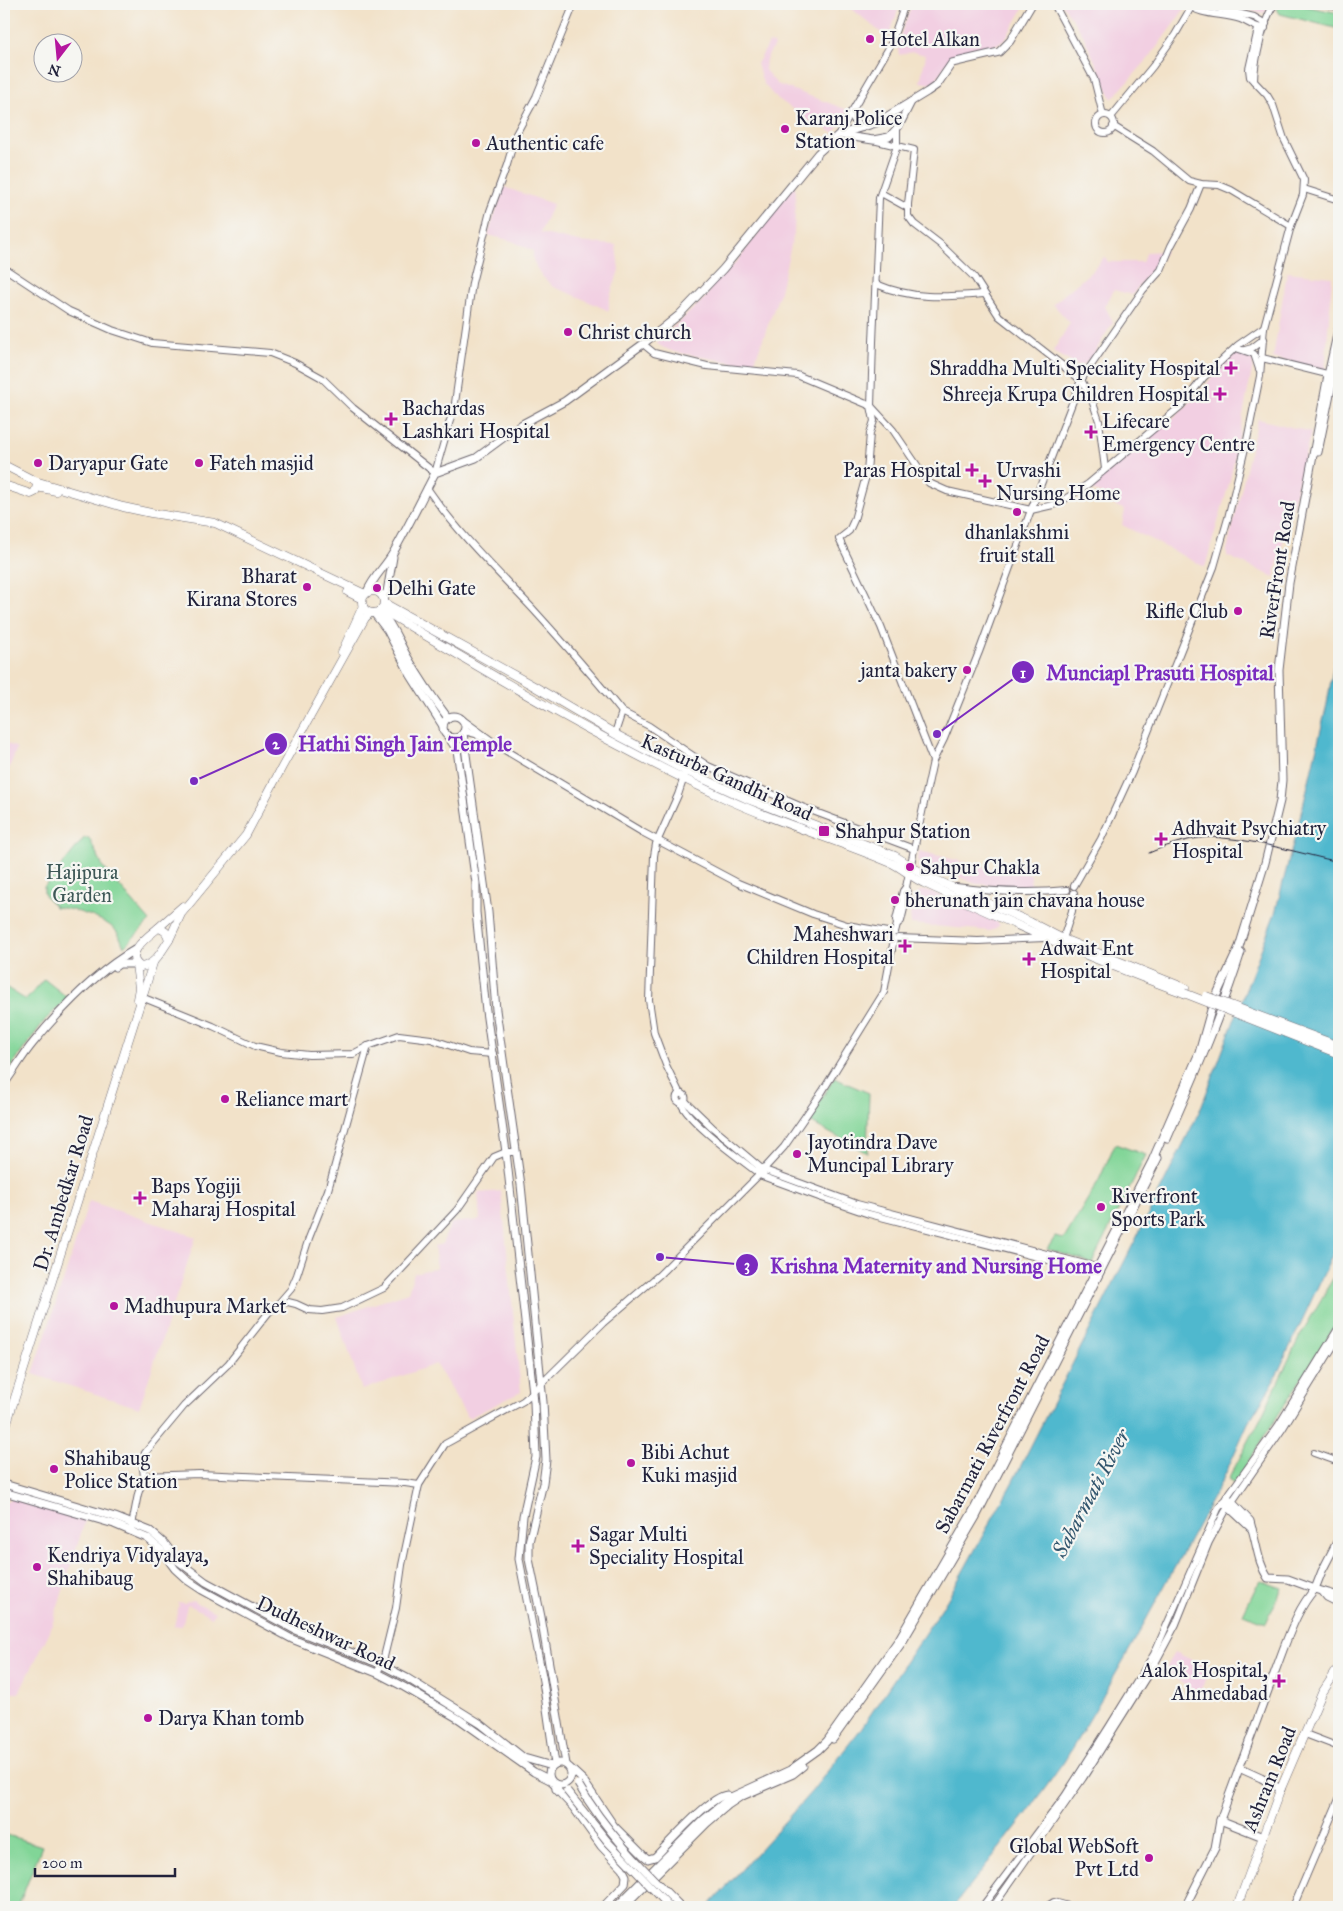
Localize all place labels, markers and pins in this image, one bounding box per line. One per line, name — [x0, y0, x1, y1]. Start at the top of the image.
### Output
place label: Hotel Alkan — [880, 27, 980, 51]
marker: Hotel Alkan — [864, 33, 876, 45]
place label: Karanj Police Station — [795, 106, 902, 153]
marker: Karanj Police Station — [779, 123, 791, 135]
place label: Authentic cafe — [485, 131, 604, 155]
marker: Authentic cafe — [470, 137, 482, 149]
place label: Christ church — [578, 320, 692, 344]
marker: Christ church — [562, 326, 574, 338]
place label: Shraddha Multi Speciality Hospital — [929, 356, 1221, 380]
marker: Shraddha Multi Speciality Hospital — [1224, 361, 1238, 375]
place label: Shreeja Krupa Children Hospital — [942, 382, 1210, 406]
marker: Shreeja Krupa Children Hospital — [1213, 387, 1227, 401]
place label: Bachardas Lashkari Hospital — [402, 396, 550, 443]
place label: Lifecare Emergency Centre — [1102, 409, 1255, 457]
marker: Bachardas Lashkari Hospital — [384, 412, 398, 426]
marker: Lifecare Emergency Centre — [1084, 425, 1098, 439]
place label: Daryapur Gate — [48, 451, 168, 475]
place label: Fateh masjid — [209, 451, 314, 475]
marker: Daryapur Gate — [32, 457, 44, 469]
marker: Fateh masjid — [193, 457, 205, 469]
place label: Paras Hospital — [843, 458, 962, 482]
place label: Urvashi Nursing Home — [996, 458, 1120, 506]
marker: Paras Hospital — [965, 463, 979, 477]
marker: Urvashi Nursing Home — [978, 474, 992, 488]
marker: dhanlakshmi fruit stall — [1011, 506, 1023, 518]
place label: dhanlakshmi fruit stall — [965, 520, 1070, 567]
place label: Bharat Kirana Stores — [186, 564, 297, 611]
place label: Delhi Gate — [387, 576, 476, 600]
marker: Bharat Kirana Stores — [301, 581, 313, 593]
marker: Delhi Gate — [371, 582, 383, 594]
place label: Rifle Club — [1145, 599, 1228, 623]
marker: Rifle Club — [1232, 605, 1244, 617]
callout: Munciapl Prasuti Hospital — [1011, 654, 1283, 690]
place label: janta bakery — [858, 658, 958, 682]
marker: janta bakery — [961, 664, 973, 676]
callout: Hathi Singh Jain Temple — [263, 726, 522, 762]
place label: Adhvait Psychiatry Hospital — [1171, 816, 1327, 863]
place label: Shahpur Station — [835, 819, 970, 843]
marker: Shahpur Station — [817, 824, 831, 838]
marker: Adhvait Psychiatry Hospital — [1154, 832, 1168, 846]
place label: Sahpur Chakla — [920, 855, 1040, 879]
marker: Sahpur Chakla — [904, 861, 916, 873]
place label: bherunath jain chavana house — [905, 888, 1145, 912]
marker: bherunath jain chavana house — [889, 894, 901, 906]
place label: Maheshwari Children Hospital — [747, 922, 895, 969]
place label: Adwait Ent Hospital — [1039, 936, 1134, 983]
marker: Maheshwari Children Hospital — [898, 939, 912, 953]
marker: Adwait Ent Hospital — [1022, 952, 1036, 966]
place label: Reliance mart — [235, 1087, 348, 1111]
marker: Reliance mart — [219, 1093, 231, 1105]
place label: Jayotindra Dave Muncipal Library — [805, 1130, 954, 1177]
marker: Jayotindra Dave Muncipal Library — [791, 1148, 803, 1160]
place label: Baps Yogiji Maharaj Hospital — [151, 1174, 296, 1221]
place label: Riverfront Sports Park — [1111, 1184, 1206, 1231]
marker: Baps Yogiji Maharaj Hospital — [133, 1191, 147, 1205]
marker: Riverfront Sports Park — [1095, 1201, 1107, 1213]
callout: Krishna Maternity and Nursing Home — [735, 1247, 1112, 1283]
place label: Madhupura Market — [124, 1294, 287, 1318]
marker: Madhupura Market — [108, 1300, 120, 1312]
place label: Bibi Achut Kuki masjid — [641, 1440, 737, 1487]
place label: Shahibaug Police Station — [64, 1446, 178, 1493]
marker: Bibi Achut Kuki masjid — [625, 1457, 637, 1469]
marker: Shahibaug Police Station — [48, 1463, 60, 1475]
place label: Sagar Multi Speciality Hospital — [589, 1522, 744, 1569]
marker: Sagar Multi Speciality Hospital — [571, 1539, 585, 1553]
place label: Kendriya Vidyalaya, Shahibaug — [47, 1543, 209, 1591]
marker: Kendriya Vidyalaya, Shahibaug — [31, 1561, 43, 1573]
place label: Aalok Hospital, Ahmedabad — [1140, 1658, 1268, 1705]
marker: Aalok Hospital, Ahmedabad — [1272, 1674, 1286, 1688]
place label: Darya Khan tomb — [158, 1706, 305, 1730]
marker: Darya Khan tomb — [142, 1712, 154, 1724]
place label: Global WebSoft Pvt Ltd — [1009, 1834, 1139, 1881]
marker: Global WebSoft Pvt Ltd — [1143, 1852, 1155, 1864]

